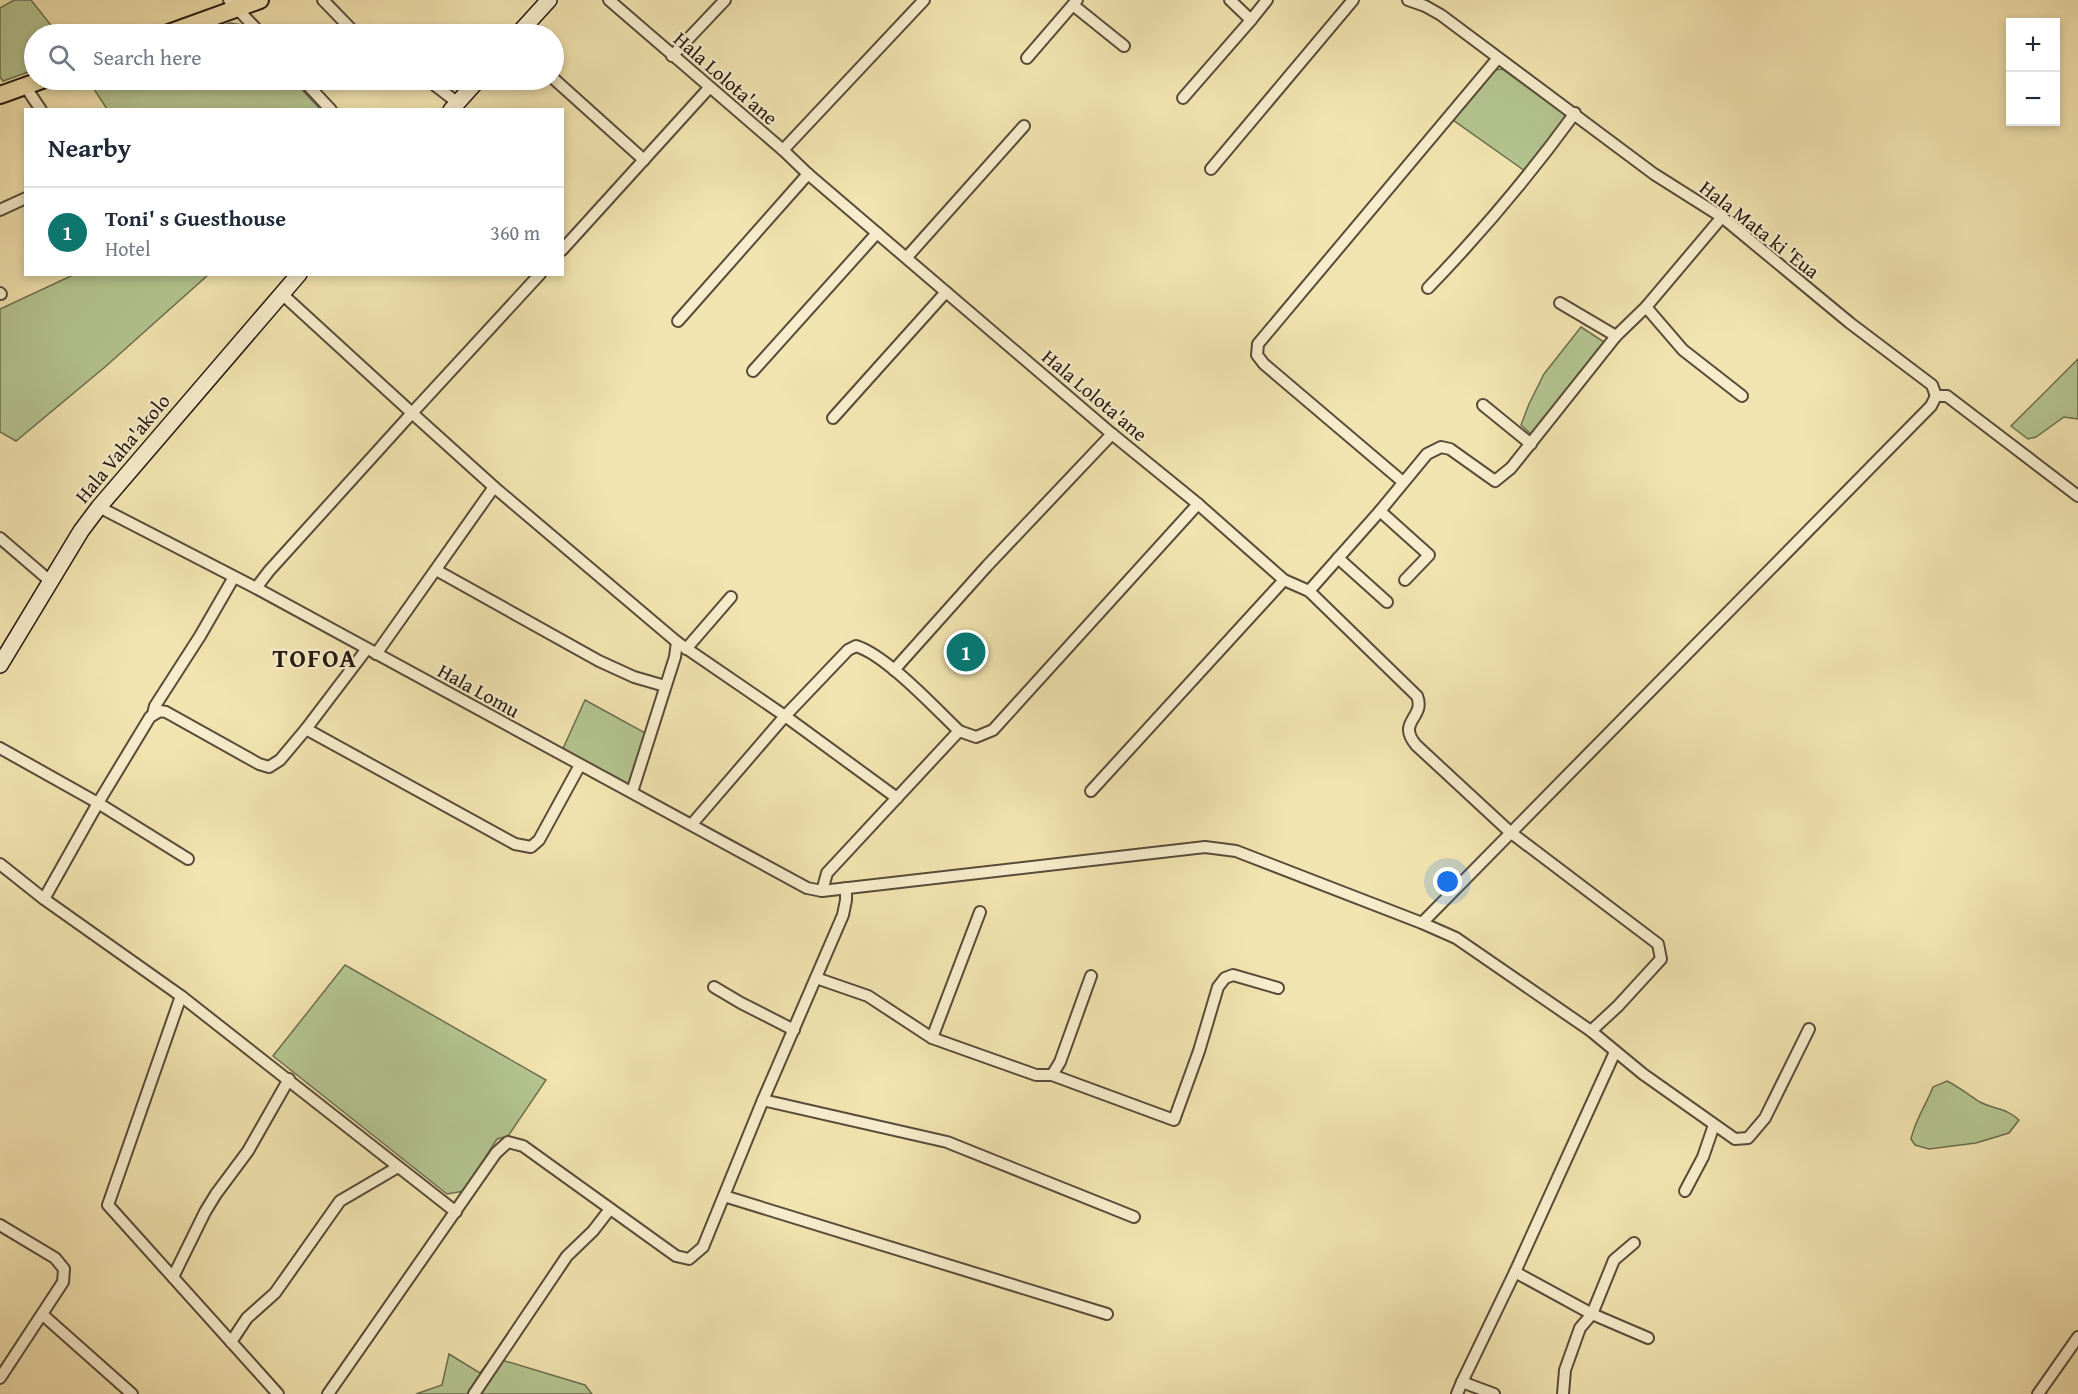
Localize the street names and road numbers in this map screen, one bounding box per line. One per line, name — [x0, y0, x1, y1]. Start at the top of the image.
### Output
street label: Hala Lolota'ane — [668, 25, 784, 131]
street label: Hala Mata ki 'Eua — [1694, 173, 1826, 285]
street label: Hala Lolota'ane — [1036, 342, 1154, 448]
street label: Hala Vaha'akolo — [68, 387, 176, 509]
street label: Hala Lomu — [433, 656, 525, 724]

